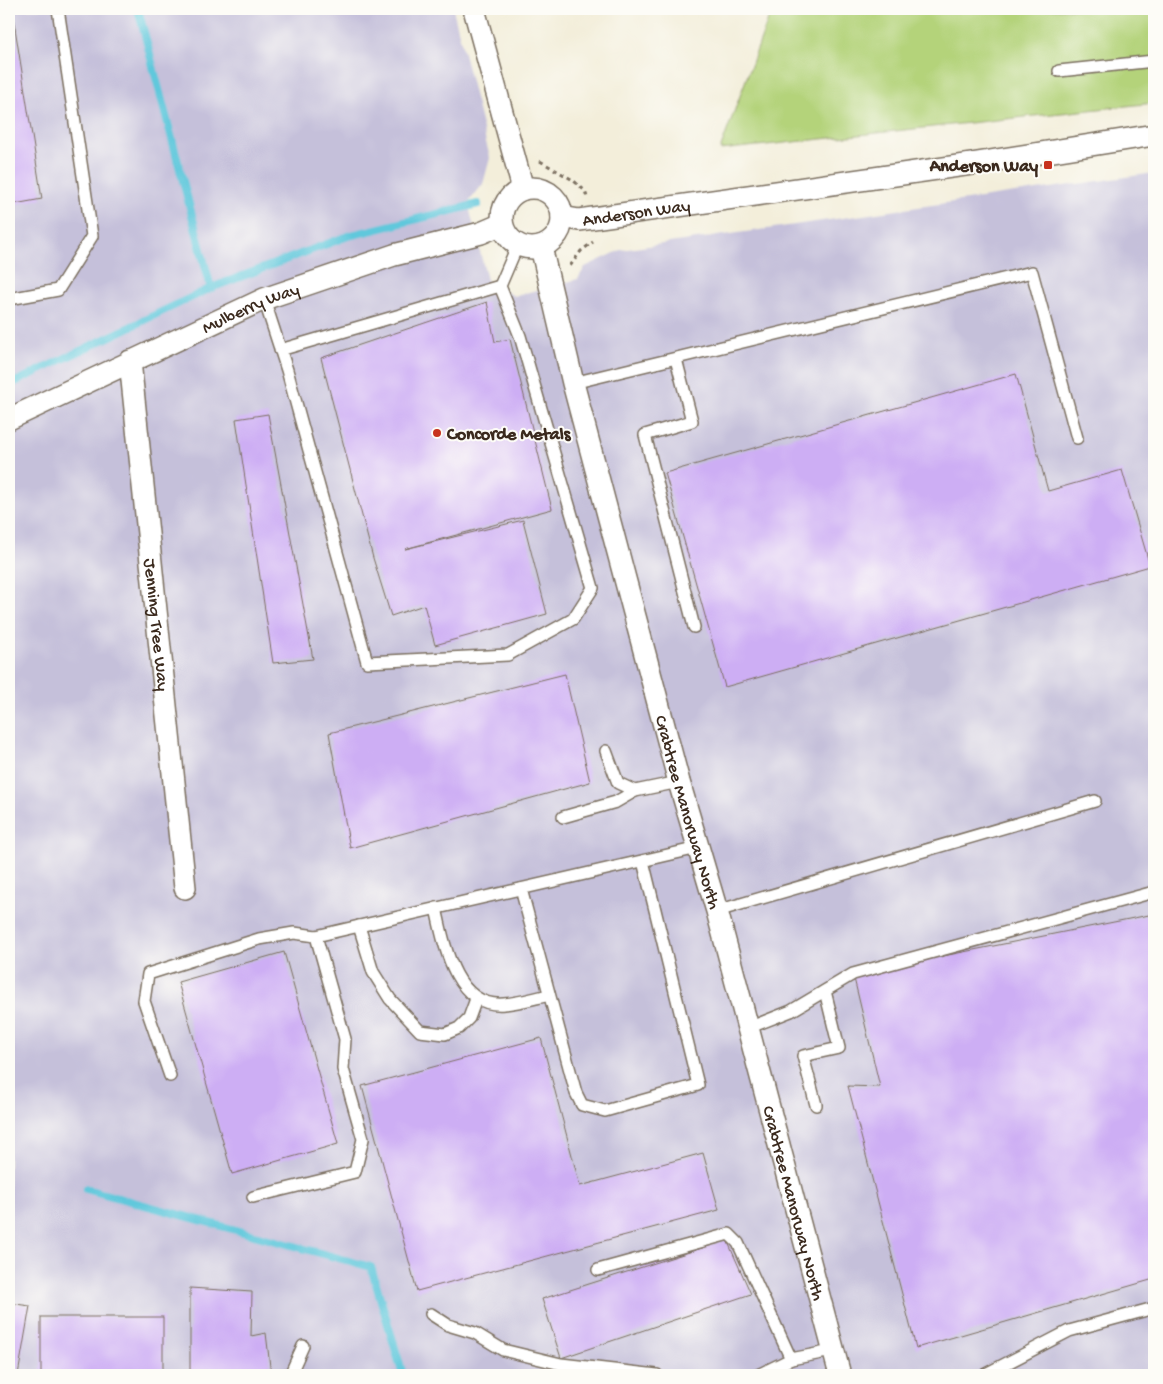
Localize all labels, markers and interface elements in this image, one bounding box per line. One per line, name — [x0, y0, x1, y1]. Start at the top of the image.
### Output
place label: Anderson Way — [929, 157, 1038, 178]
marker: Anderson Way — [1042, 159, 1054, 171]
street label: Anderson Way — [581, 196, 692, 232]
street label: Mulberry Way — [199, 280, 302, 340]
place label: Concorde Metals — [446, 425, 572, 446]
marker: Concorde Metals — [431, 427, 443, 439]
street label: Jenning Tree Way — [138, 557, 172, 692]
street label: Crabtree Manorway North — [649, 713, 724, 912]
street label: Crabtree Manorway North — [756, 1104, 828, 1303]

